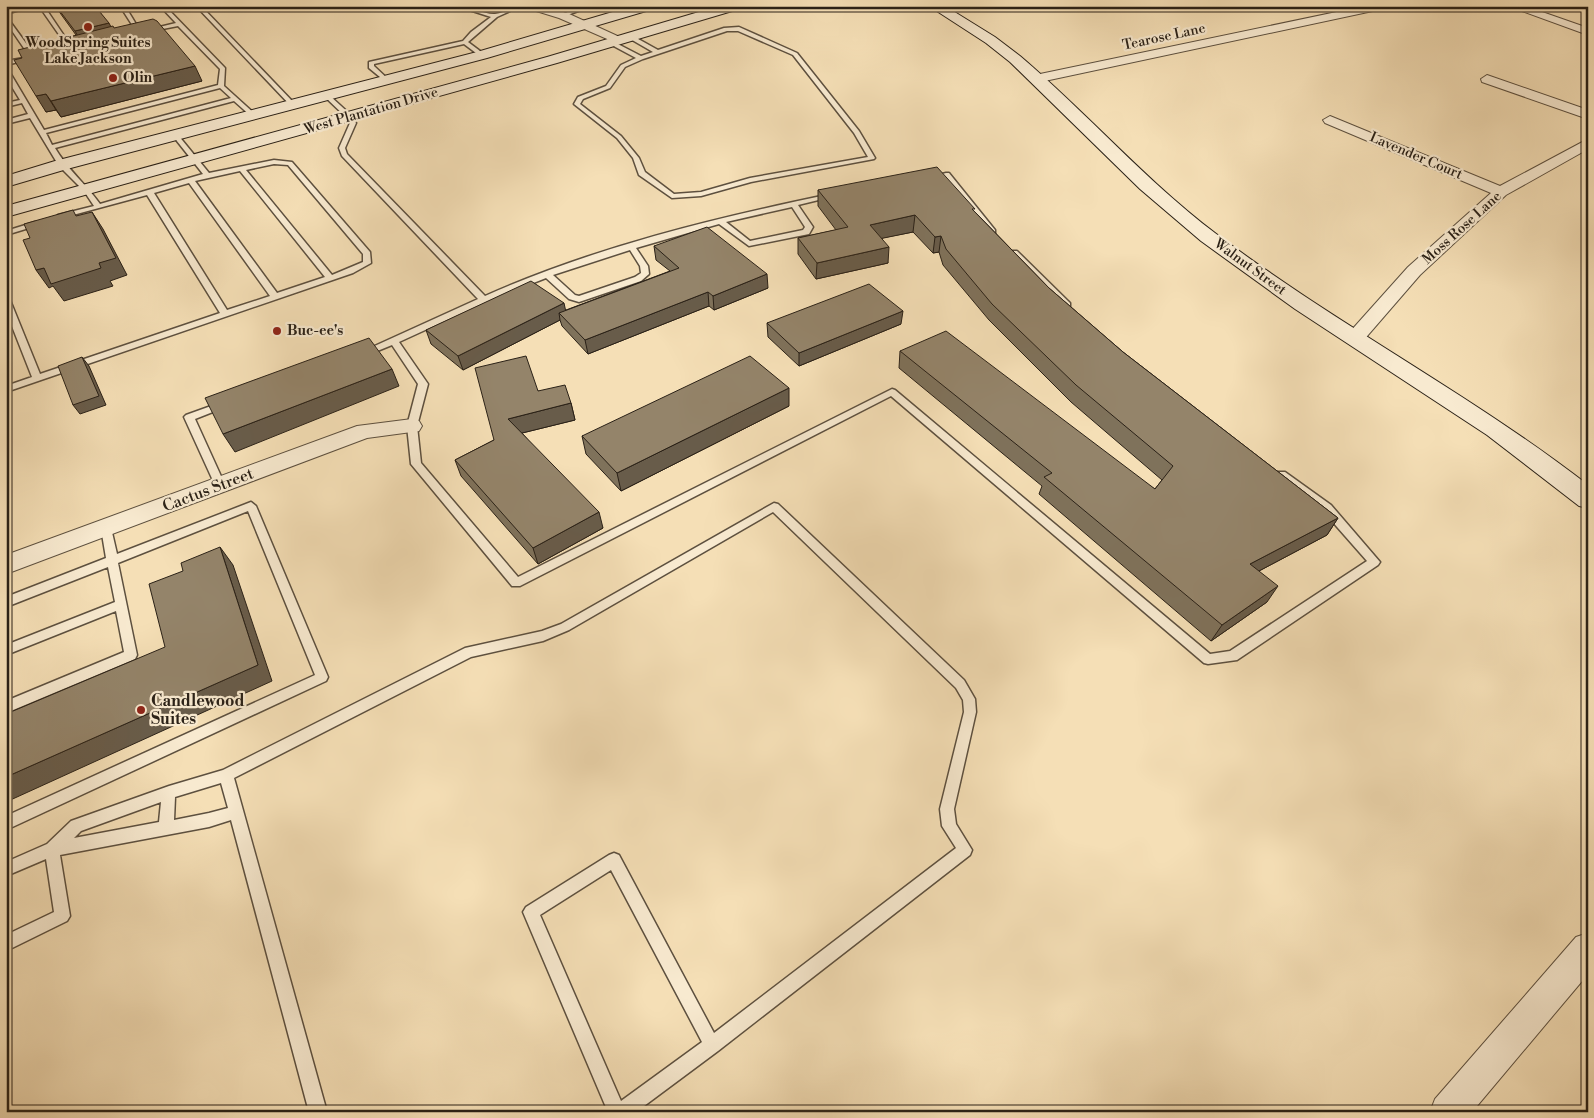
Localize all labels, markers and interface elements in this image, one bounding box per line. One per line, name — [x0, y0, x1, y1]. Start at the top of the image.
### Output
street label: Tearose Lane — [1121, 19, 1207, 55]
marker: WoodSpring Suites Lake Jackson — [82, 21, 94, 33]
place label: WoodSpring Suites Lake Jackson — [24, 34, 151, 68]
place label: Olin — [123, 69, 153, 87]
marker: Olin — [107, 72, 119, 84]
street label: West Plantation Drive — [301, 83, 440, 139]
street label: Lavender Court — [1367, 128, 1465, 184]
street label: Moss Rose Lane — [1419, 188, 1505, 268]
street label: Walnut Street — [1209, 234, 1290, 299]
place label: Buc-ee's — [287, 322, 343, 340]
marker: Buc-ee's — [271, 325, 283, 337]
street label: Cactus Street — [160, 463, 257, 516]
place label: Candlewood Suites — [151, 691, 245, 729]
marker: Candlewood Suites — [135, 704, 147, 716]

